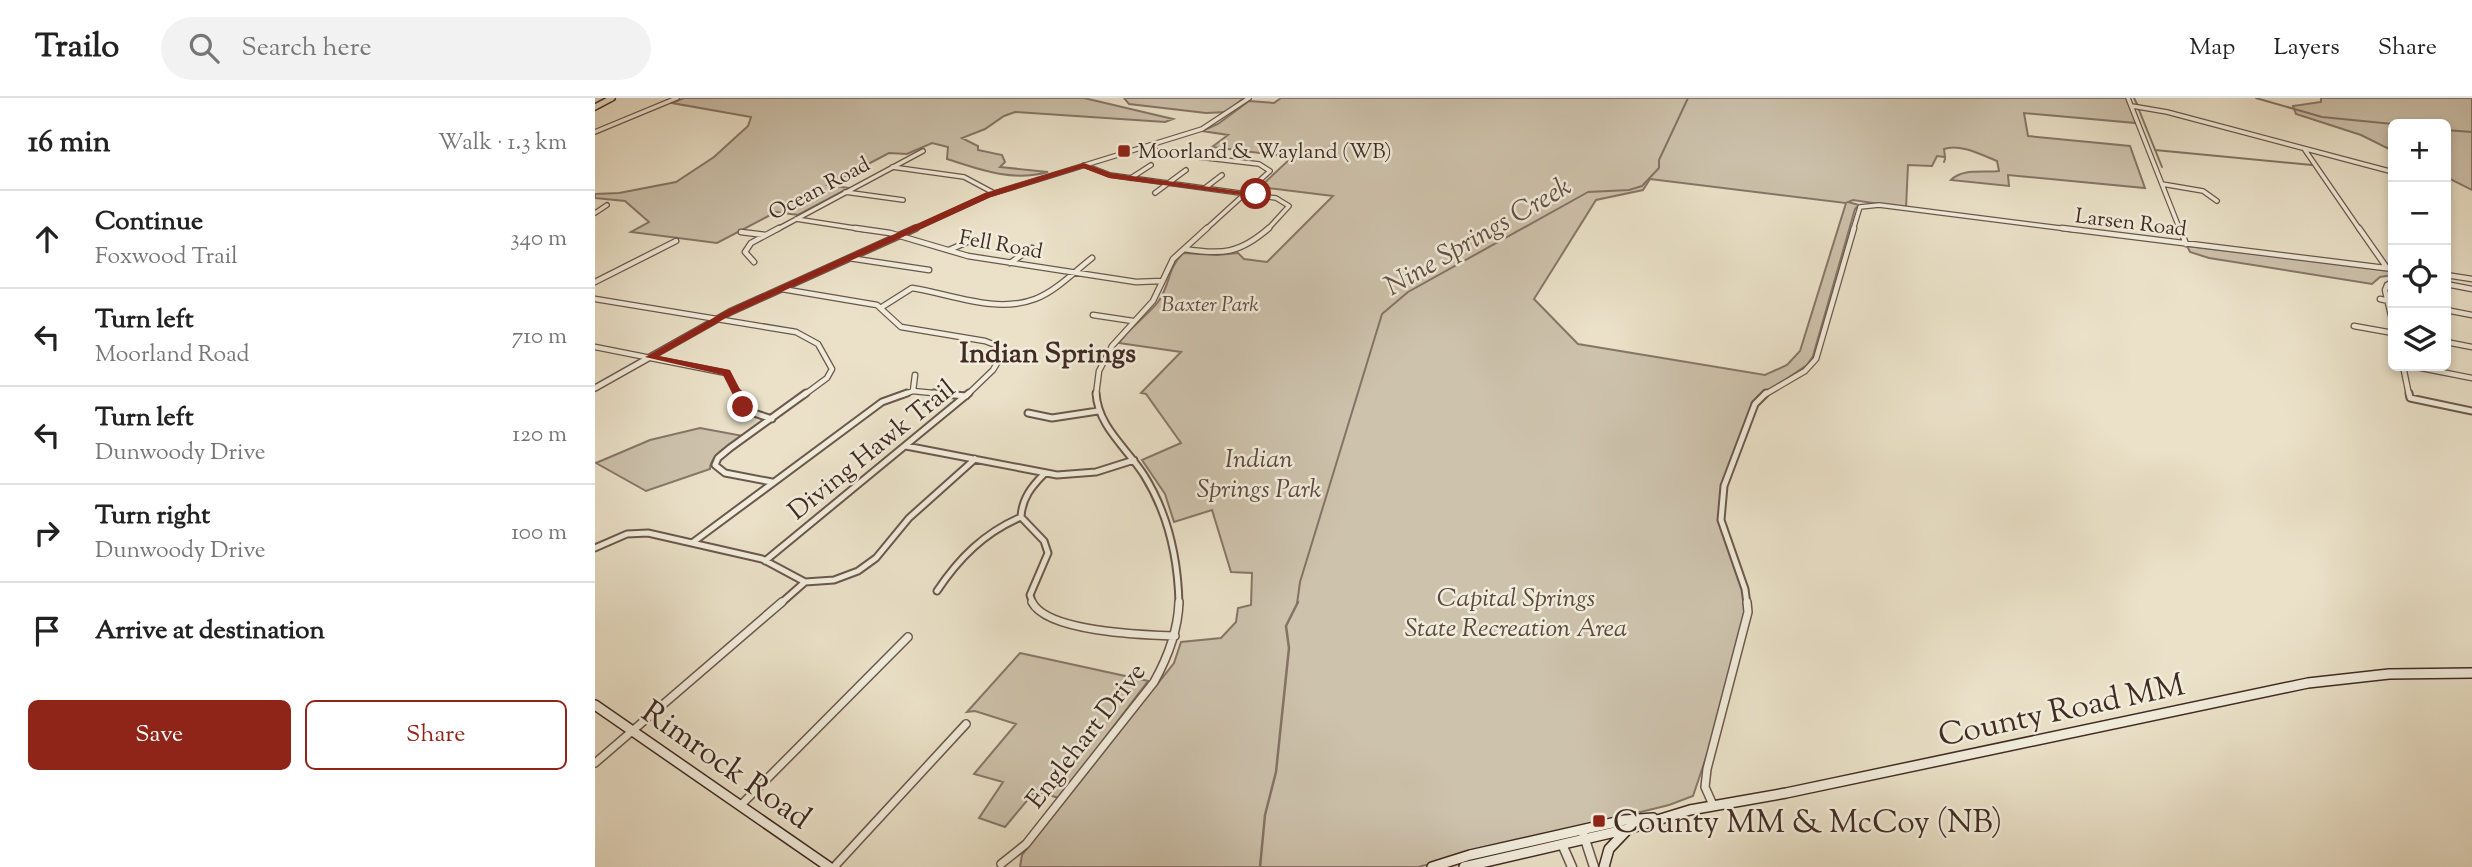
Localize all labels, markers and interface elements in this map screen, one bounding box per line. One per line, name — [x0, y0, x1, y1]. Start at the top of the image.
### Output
search box — [161, 17, 651, 80]
text: Trailo — [35, 24, 119, 72]
icon: search — [185, 29, 223, 67]
text: Search here — [241, 30, 372, 67]
text: Map — [2189, 31, 2235, 65]
text: Layers — [2273, 31, 2340, 65]
text: Share — [2378, 31, 2437, 65]
map controls — [2388, 119, 2451, 371]
button: + — [2388, 119, 2451, 182]
text: 16 min — [28, 122, 111, 165]
text: Walk · 1.3 km — [438, 127, 567, 160]
place label: Moorland & Wayland (WB) — [1138, 138, 1392, 168]
marker: Moorland & Wayland (WB) — [1116, 143, 1132, 159]
street label: Ocean Road — [764, 150, 876, 229]
water label: Nine Springs Creek — [1378, 168, 1580, 307]
route start — [1240, 178, 1271, 209]
button: − — [2388, 182, 2451, 245]
street label: Larsen Road — [2073, 202, 2188, 246]
text: Continue — [95, 204, 203, 241]
icon: ahead — [28, 220, 66, 258]
text: 340 m — [510, 223, 567, 256]
street label: Fell Road — [956, 224, 1045, 268]
text: Foxwood Trail — [95, 241, 238, 274]
button: locate — [2388, 245, 2451, 308]
park label: Baxter Park — [1161, 291, 1259, 321]
text: Turn left — [95, 302, 194, 339]
button: layers — [2388, 308, 2451, 371]
icon: left — [28, 318, 66, 356]
text: 710 m — [512, 321, 567, 354]
district label: Indian Springs — [960, 335, 1136, 375]
text: Moorland Road — [95, 339, 249, 372]
street label: Diving Hawk Trail — [781, 372, 964, 530]
route end — [727, 391, 758, 422]
text: Turn left — [95, 400, 194, 437]
icon: left — [28, 416, 66, 454]
text: 120 m — [512, 419, 567, 452]
text: Dunwoody Drive — [95, 437, 266, 470]
park label: Indian Springs Park — [1197, 442, 1322, 509]
text: Turn right — [95, 498, 210, 535]
icon: right — [28, 514, 66, 552]
text: 100 m — [511, 517, 567, 550]
text: Dunwoody Drive — [95, 535, 266, 568]
park label: Capital Springs State Recreation Area — [1405, 581, 1627, 648]
icon: arrive — [28, 612, 66, 650]
text: Arrive at destination — [95, 613, 325, 650]
street label: Englehart Drive — [1018, 656, 1156, 817]
street label: County Road MM — [1934, 663, 2189, 760]
street label: Rimrock Road — [631, 691, 820, 842]
button: Save — [28, 700, 291, 770]
button: Share — [305, 700, 567, 770]
place label: County MM & McCoy (NB) — [1613, 801, 2002, 847]
marker: County MM & McCoy (NB) — [1591, 813, 1607, 829]

